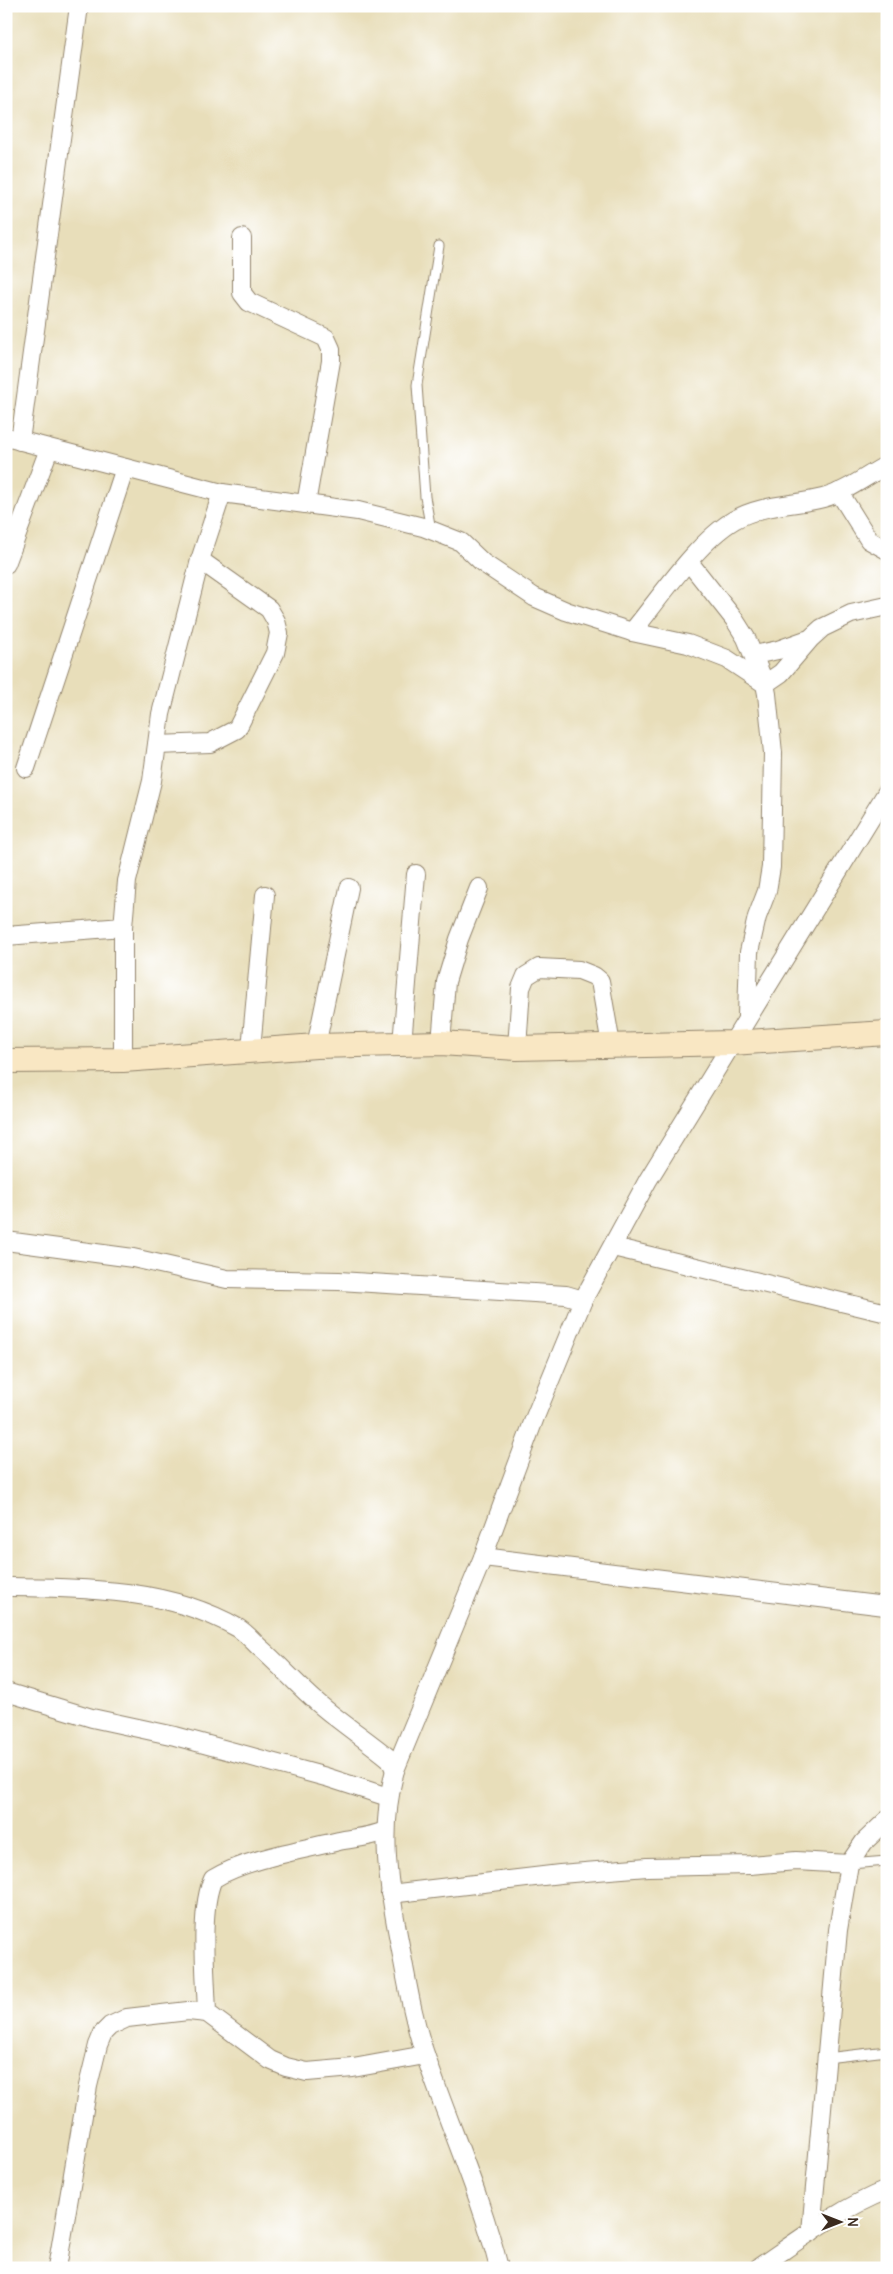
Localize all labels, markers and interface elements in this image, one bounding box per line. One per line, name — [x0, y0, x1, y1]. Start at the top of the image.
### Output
north arrow — [816, 2196, 866, 2246]
text: N — [844, 2217, 862, 2227]

